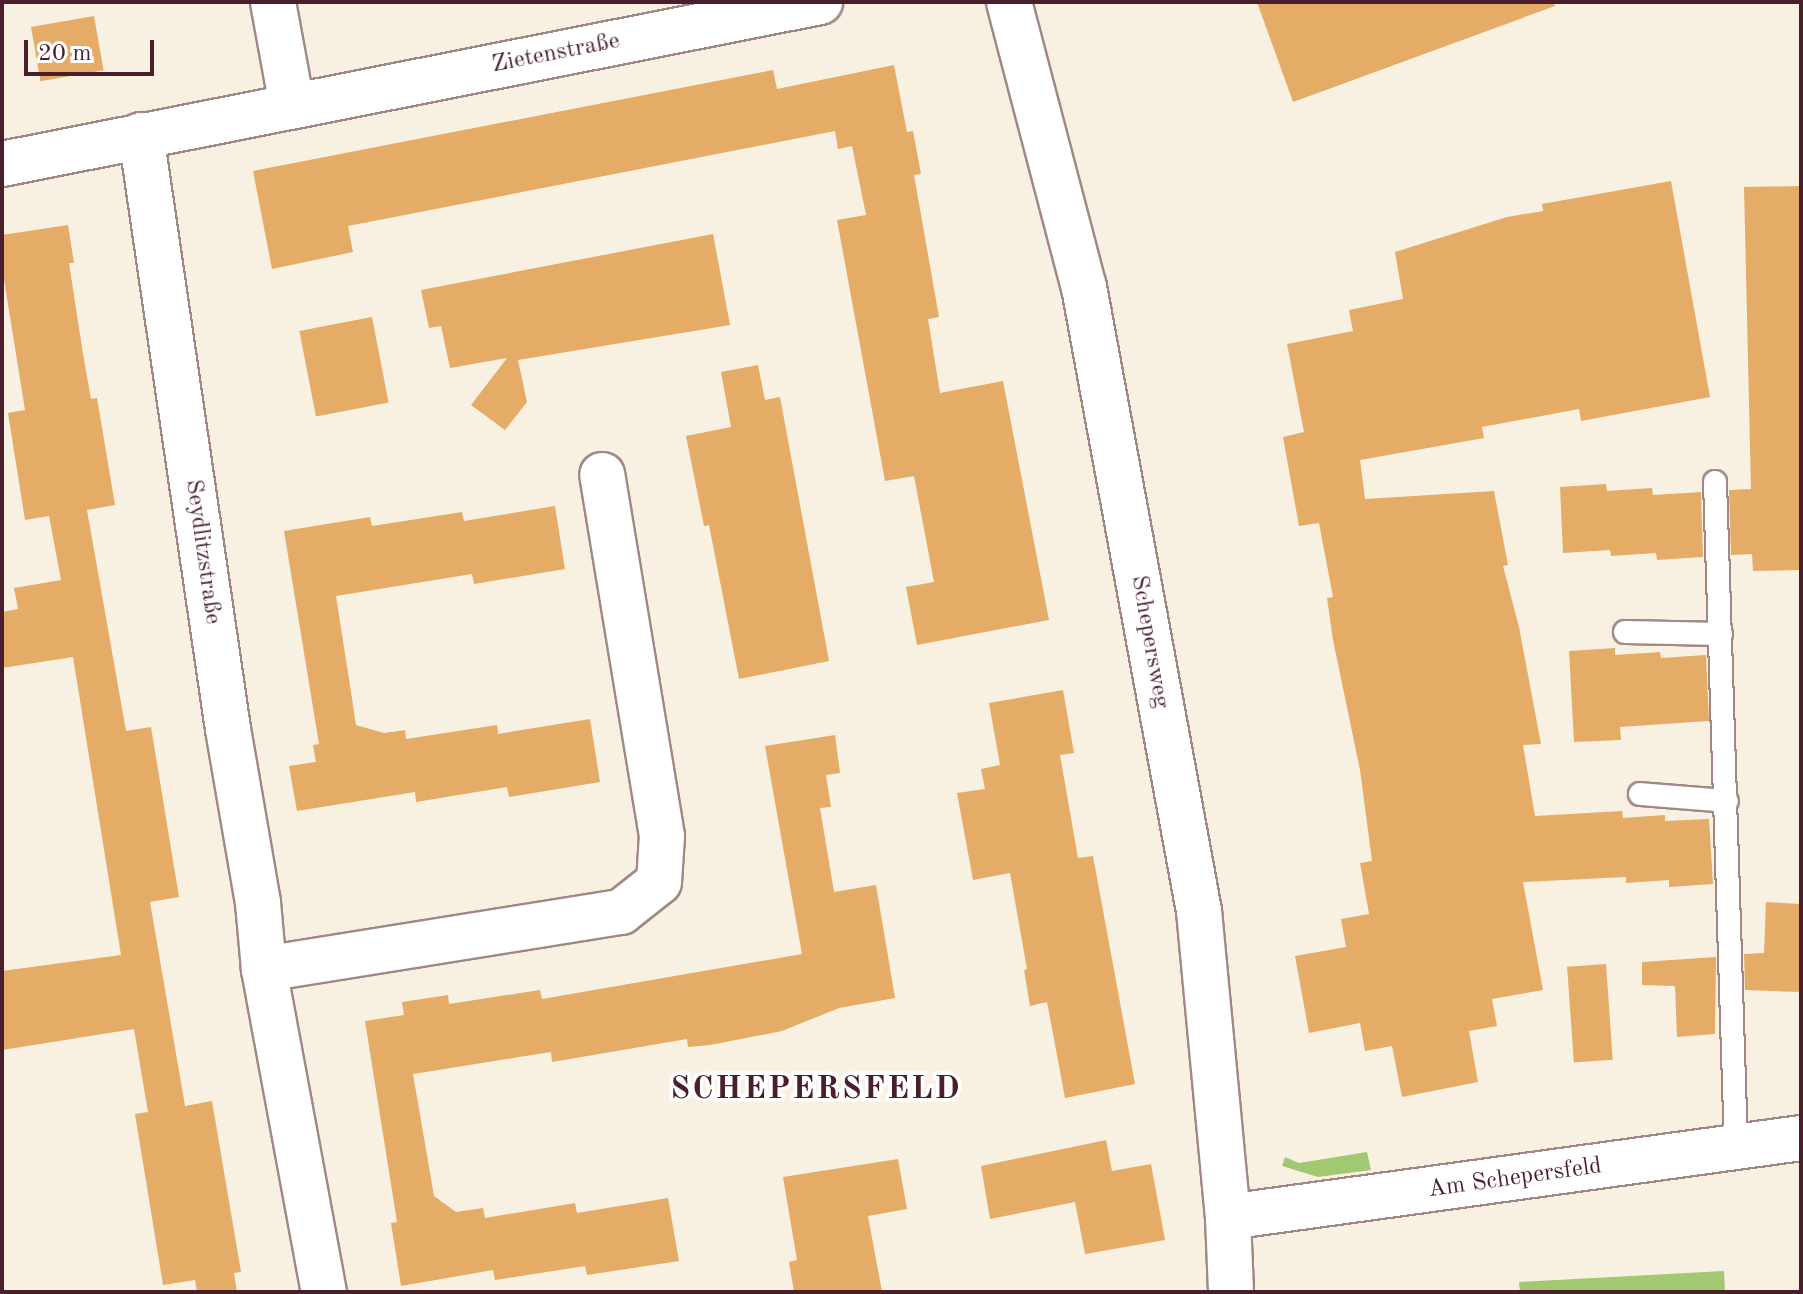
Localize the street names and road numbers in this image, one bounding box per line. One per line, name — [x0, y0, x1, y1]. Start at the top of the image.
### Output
street label: Zietenstraße — [490, 27, 622, 81]
street label: Seydlitzstraße — [178, 478, 226, 626]
street label: Schepersweg — [1123, 573, 1175, 711]
street label: Am Schepersfeld — [1426, 1153, 1604, 1205]

